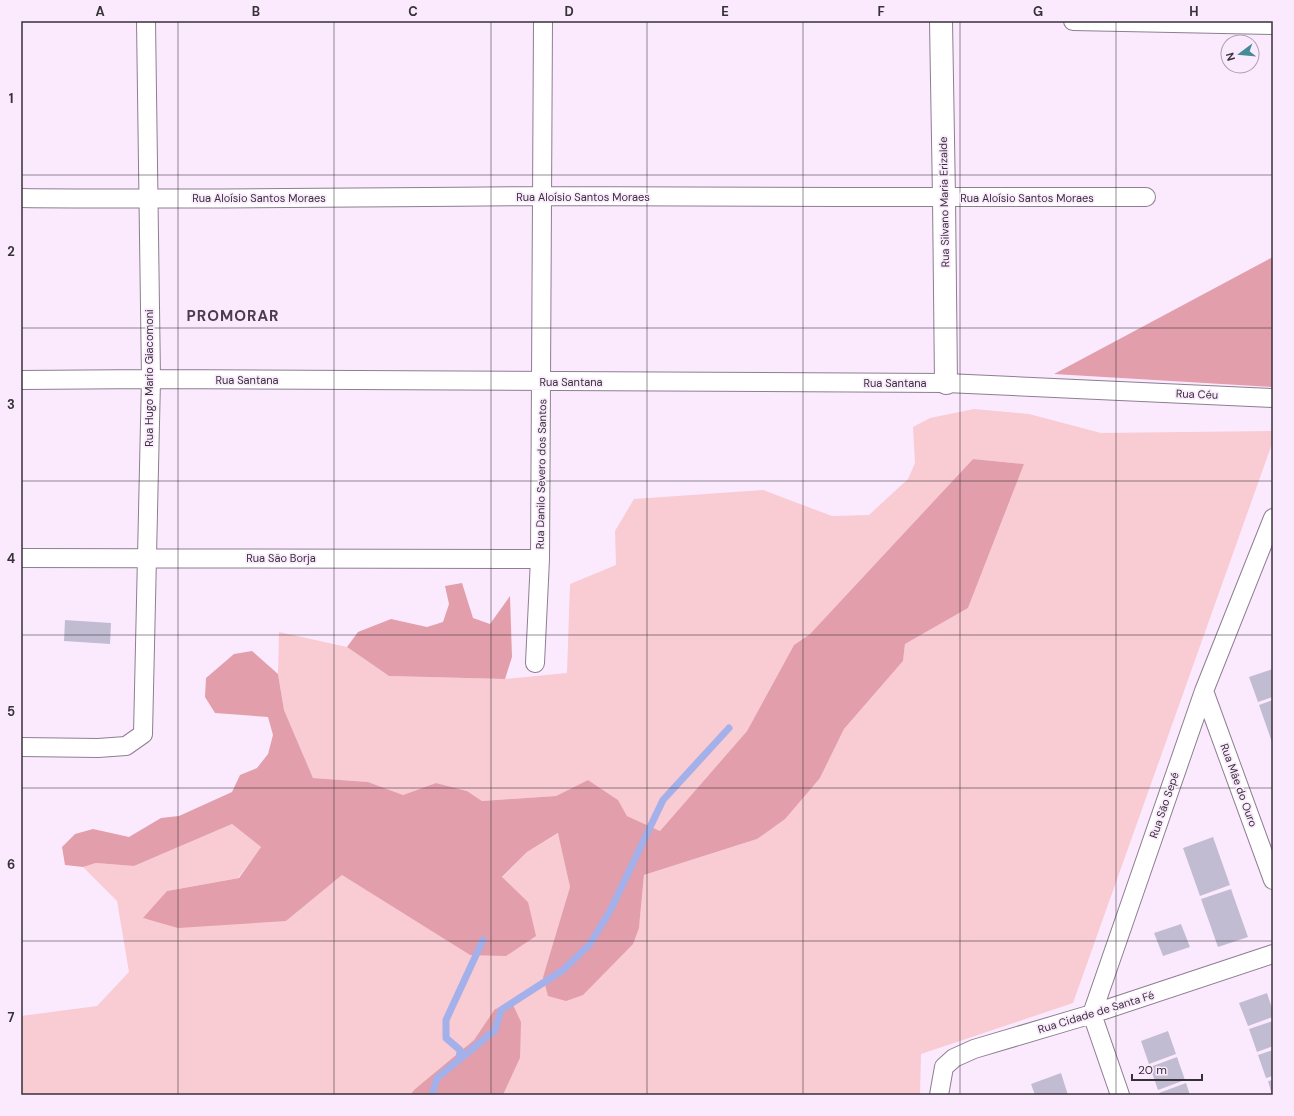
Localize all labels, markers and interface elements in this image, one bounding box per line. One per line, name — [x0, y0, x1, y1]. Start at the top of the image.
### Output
text: A — [95, 3, 105, 20]
text: B — [252, 3, 260, 20]
text: C — [408, 3, 418, 20]
text: D — [564, 3, 574, 20]
text: E — [721, 3, 729, 20]
text: F — [877, 3, 885, 20]
text: G — [1033, 3, 1043, 20]
text: H — [1189, 3, 1199, 20]
north arrow — [1220, 34, 1260, 74]
text: N — [1223, 51, 1238, 63]
text: 1 — [9, 90, 13, 107]
street label: Rua Silvano Maria Erizalde — [936, 136, 952, 268]
street label: Rua Aloísio Santos Moraes — [516, 190, 650, 204]
street label: Rua Aloísio Santos Moraes — [192, 191, 326, 205]
street label: Rua Aloísio Santos Moraes — [960, 191, 1094, 205]
text: 2 — [7, 243, 15, 260]
district label: PROMORAR — [186, 306, 280, 326]
street label: Rua Hugo Mario Giacomoni — [142, 309, 156, 447]
street label: Rua Santana — [215, 373, 279, 387]
street label: Rua Santana — [539, 375, 603, 389]
street label: Rua Santana — [863, 376, 927, 390]
street label: Rua Céu — [1176, 386, 1218, 402]
text: 3 — [7, 396, 15, 413]
street label: Rua Danilo Severo dos Santos — [533, 399, 549, 549]
text: 4 — [7, 550, 15, 567]
street label: Rua São Borja — [246, 551, 316, 565]
text: 5 — [7, 703, 15, 720]
street label: Rua Mãe do Ouro — [1217, 741, 1261, 829]
street label: Rua São Sepé — [1146, 770, 1182, 840]
text: 6 — [7, 856, 15, 873]
street label: Rua Cidade de Santa Fé — [1036, 988, 1156, 1036]
text: 7 — [8, 1009, 15, 1026]
scale bar — [1132, 1056, 1202, 1082]
text: 20 m — [1138, 1062, 1167, 1078]

